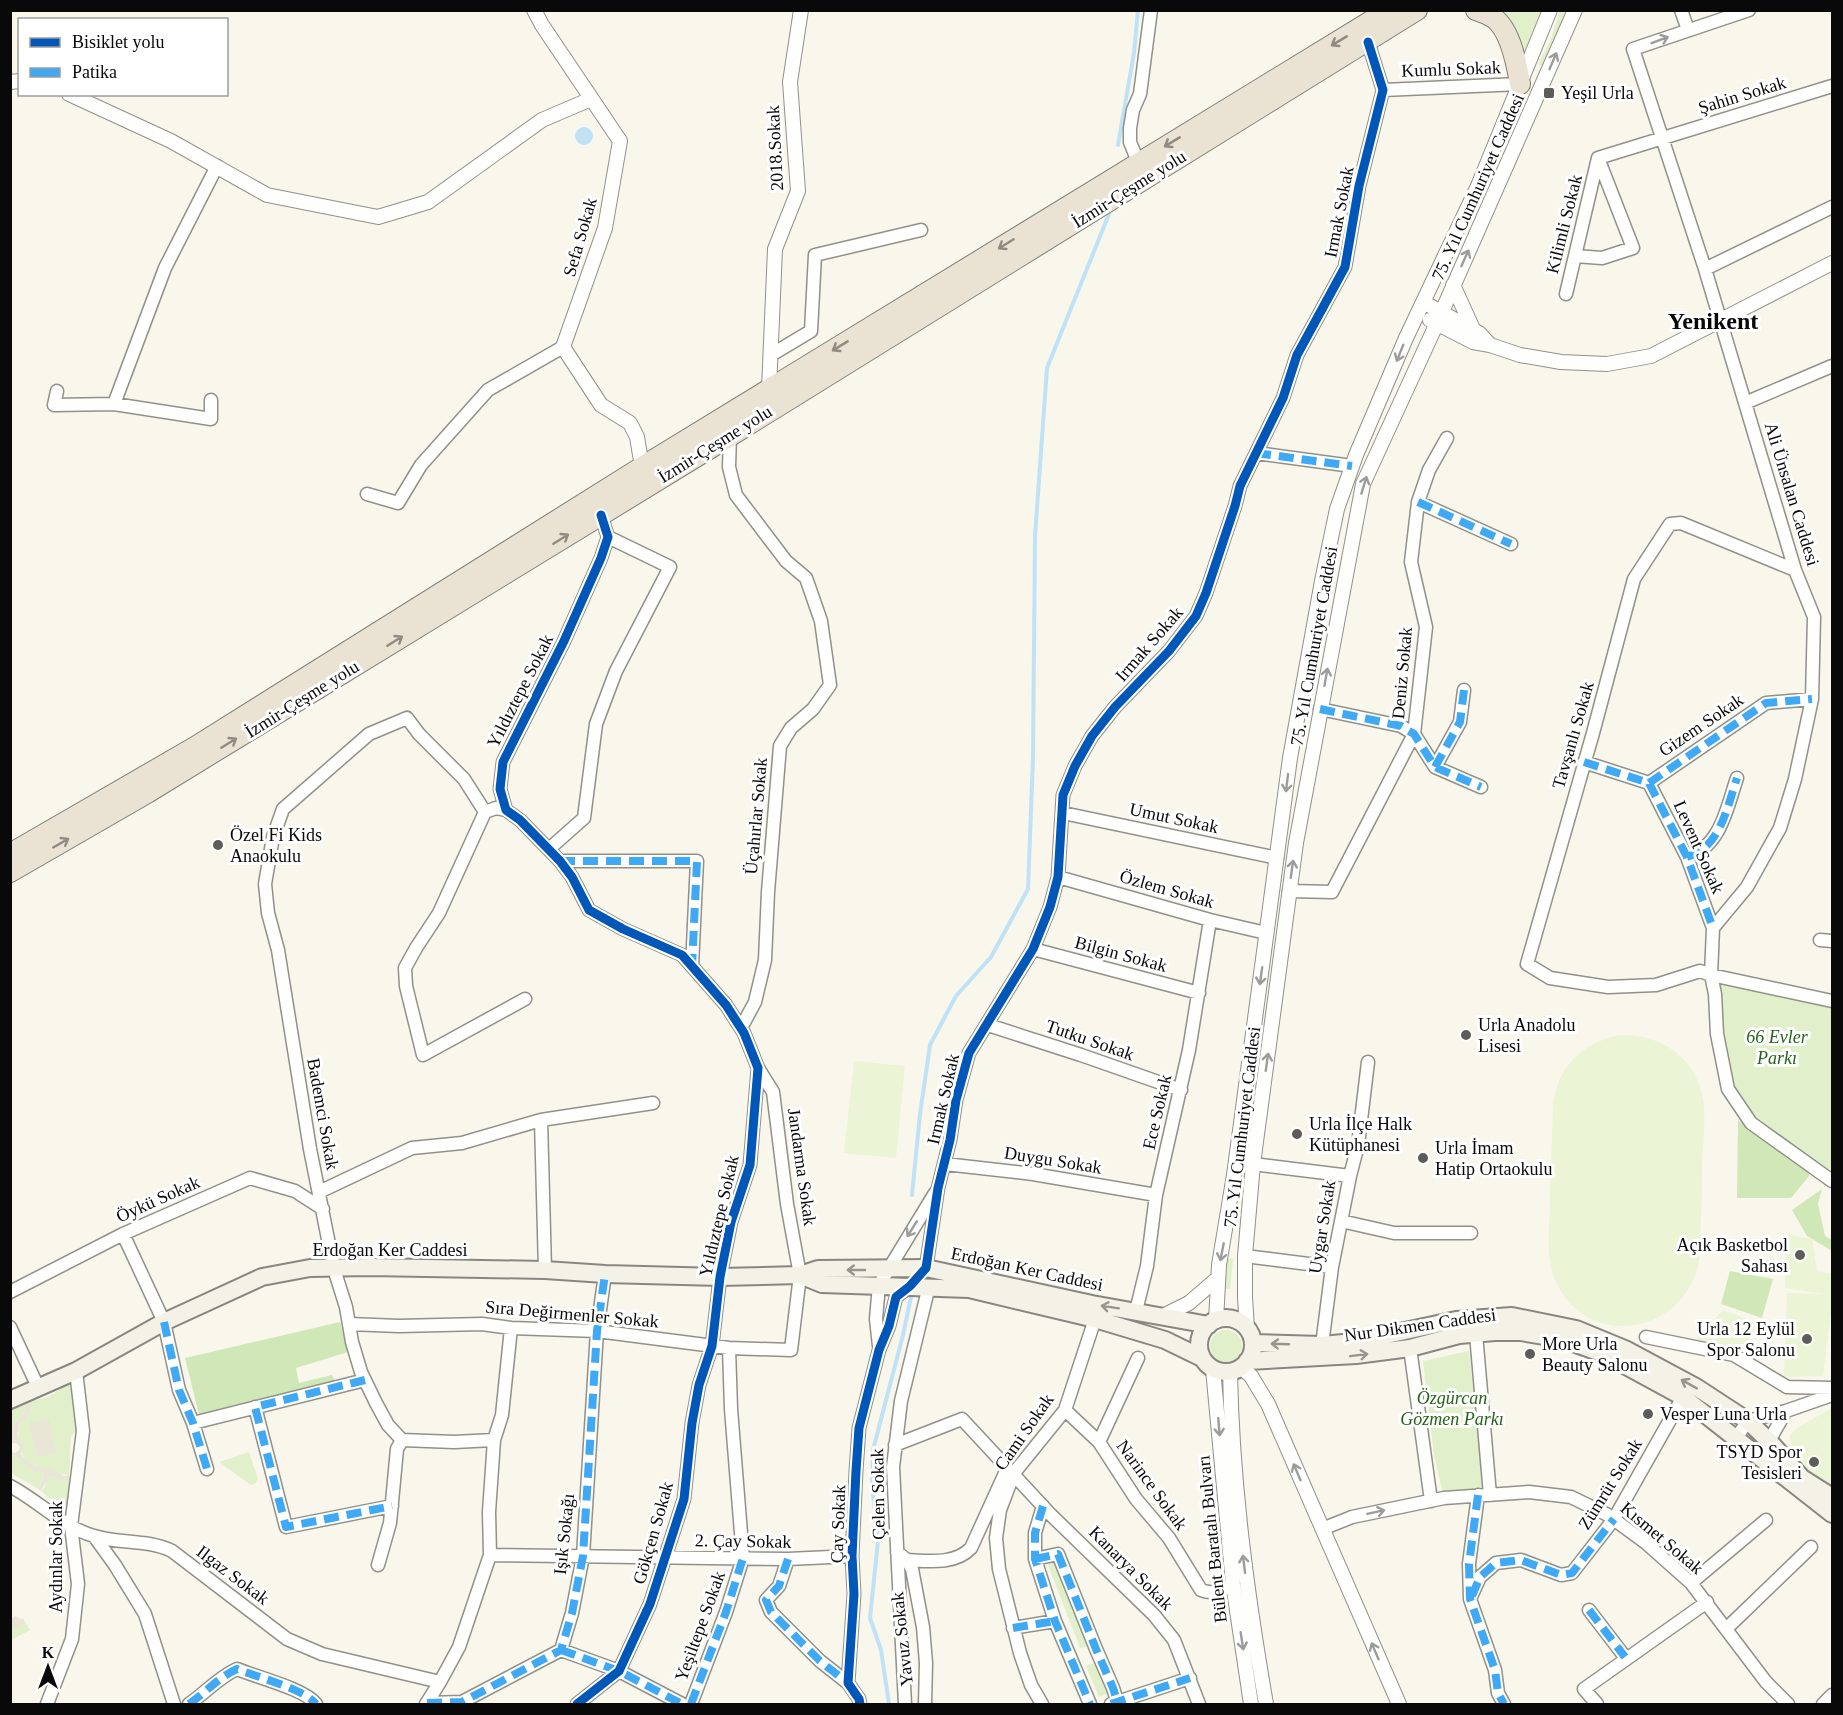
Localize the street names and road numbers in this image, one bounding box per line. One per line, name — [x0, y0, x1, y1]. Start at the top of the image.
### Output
street label: Kumlu Sokak — [1401, 57, 1501, 81]
street label: Şahin Sokak — [1696, 72, 1788, 118]
street label: 75. Yıl Cumhuriyet Caddesi — [1428, 91, 1528, 283]
street label: 2018.Sokak — [763, 105, 787, 191]
street label: İzmir-Çeşme yolu — [1069, 146, 1189, 232]
street label: Irmak Sokak — [1320, 165, 1358, 259]
street label: Kilimli Sokak — [1542, 172, 1586, 276]
street label: Sefa Sokak — [559, 195, 601, 279]
street label: İzmir-Çeşme yolu — [655, 401, 775, 487]
street label: Ali Ünsalan Caddesi — [1761, 420, 1823, 568]
street label: 75. Yıl Cumhuriyet Caddesi — [1287, 545, 1341, 747]
street label: Irmak Sokak — [1111, 603, 1187, 685]
street label: Deniz Sokak — [1388, 626, 1416, 720]
street label: Yıldıztepe Sokak — [483, 631, 557, 751]
street label: İzmir-Çeşme yolu — [242, 656, 362, 742]
street label: Tavşanlı Sokak — [1548, 679, 1598, 791]
street label: Gizem Sokak — [1655, 689, 1747, 761]
street label: Üçahırlar Sokak — [741, 757, 771, 875]
street label: Levent Sokak — [1670, 797, 1728, 897]
street label: Umut Sokak — [1128, 799, 1220, 837]
street label: Özlem Sokak — [1117, 866, 1217, 912]
street label: Bilgin Sokak — [1073, 932, 1169, 976]
street label: Tutku Sokak — [1043, 1016, 1137, 1064]
street label: 75. Yıl Cumhuriyet Caddesi — [1220, 1025, 1264, 1229]
street label: Irmak Sokak — [923, 1052, 963, 1146]
street label: Bademci Sokak — [303, 1056, 343, 1172]
street label: Ece Sokak — [1139, 1072, 1175, 1152]
street label: Jandarma Sokak — [784, 1107, 820, 1227]
street label: Duygu Sokak — [1003, 1142, 1103, 1178]
street label: Yıldıztepe Sokak — [695, 1153, 743, 1279]
street label: Öykü Sokak — [113, 1172, 203, 1226]
street label: Uygar Sokak — [1305, 1179, 1339, 1275]
street label: Erdoğan Ker Caddesi — [313, 1240, 467, 1260]
street label: Erdoğan Ker Caddesi — [949, 1243, 1105, 1295]
street label: Sıra Değirmenler Sokak — [484, 1296, 660, 1332]
street label: Nur Dikmen Caddesi — [1343, 1304, 1497, 1346]
street label: Cami Sokak — [990, 1390, 1058, 1474]
street label: Zümrüt Sokak — [1574, 1435, 1646, 1533]
street label: Narince Sokak — [1113, 1436, 1191, 1534]
street label: Çelen Sokak — [867, 1448, 889, 1540]
street label: Bülent Baratalı Bulvarı — [1193, 1454, 1231, 1624]
street label: Gökçen Sokak — [629, 1480, 677, 1586]
street label: Çay Sokak — [827, 1484, 849, 1564]
street label: Işık Sokağı — [550, 1492, 578, 1576]
street label: Kısmet Sokak — [1617, 1498, 1707, 1578]
street label: Aydınlar Sokak — [46, 1501, 66, 1613]
street label: Kanarya Sokak — [1085, 1522, 1177, 1614]
street label: 2. Çay Sokak — [695, 1530, 791, 1552]
street label: Ilgaz Sokak — [193, 1541, 273, 1609]
street label: Yeşiltepe Sokak — [671, 1568, 729, 1684]
street label: Yavuz Sokak — [887, 1591, 917, 1687]

